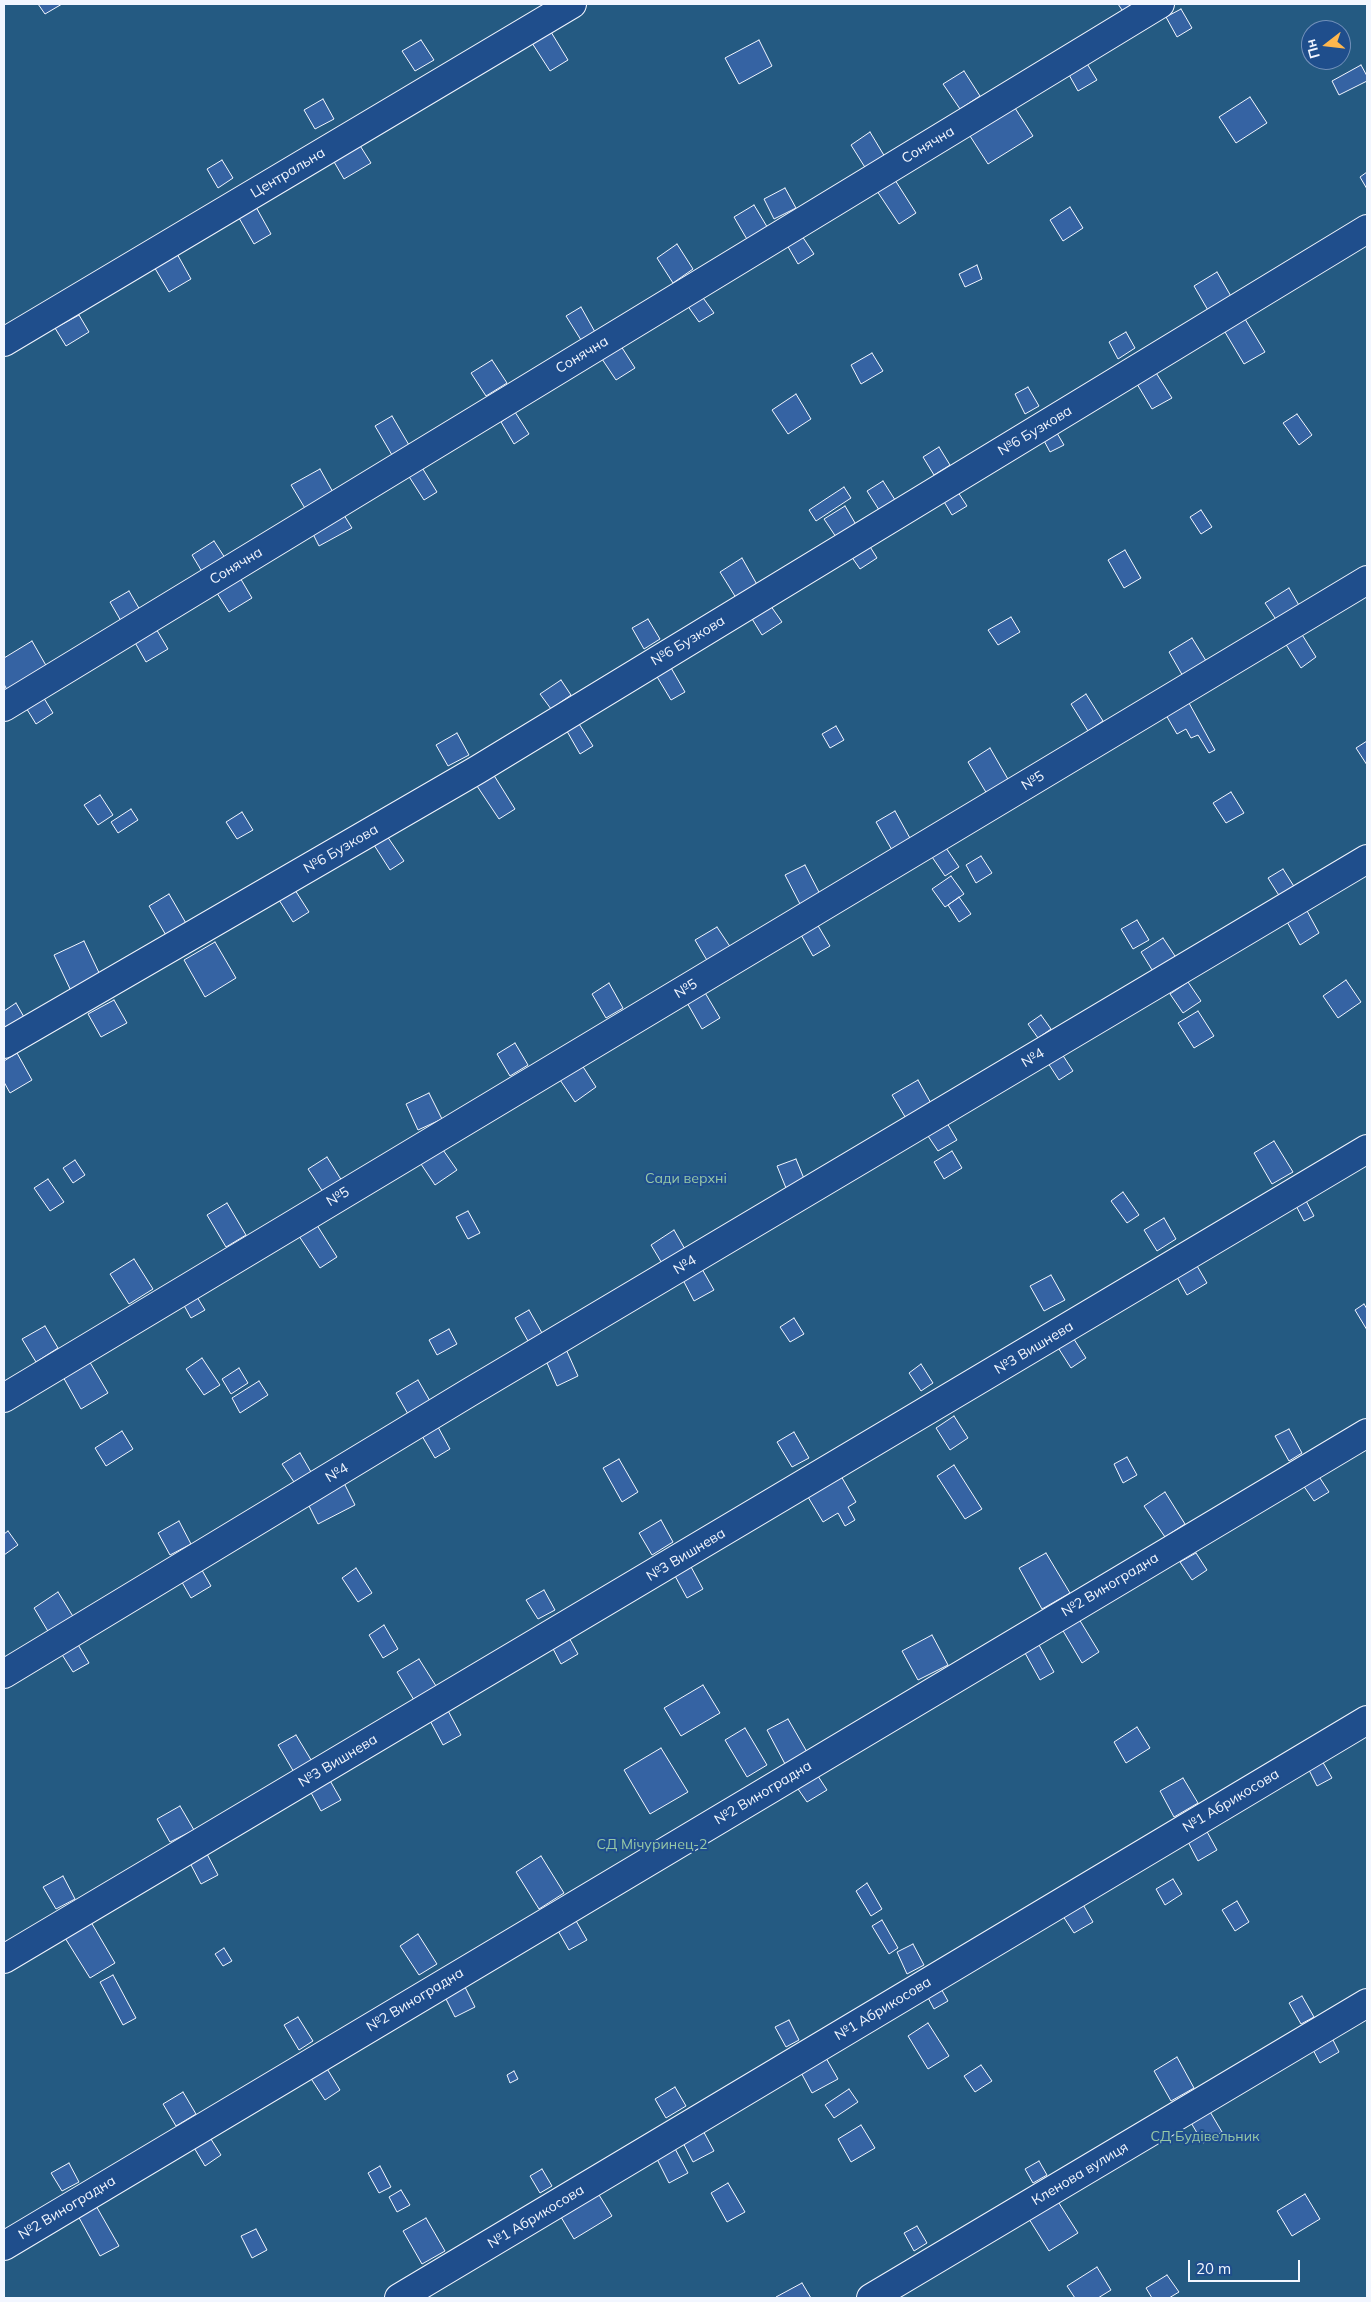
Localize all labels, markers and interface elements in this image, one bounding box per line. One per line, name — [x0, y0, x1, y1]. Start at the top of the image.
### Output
north arrow — [1301, 20, 1351, 70]
text: Пн — [1301, 37, 1324, 61]
street label: Сонячна — [899, 123, 957, 167]
street label: Центральна — [248, 144, 328, 202]
street label: Сонячна — [553, 333, 611, 377]
street label: №6 Бузкова — [995, 402, 1075, 460]
street label: Сонячна — [207, 544, 265, 588]
street label: №6 Бузкова — [648, 612, 728, 670]
street label: №5 — [1019, 768, 1047, 794]
street label: №6 Бузкова — [301, 821, 381, 877]
street label: №5 — [672, 976, 700, 1002]
street label: №4 — [1019, 1045, 1047, 1071]
park label: Сади верхні — [645, 1171, 727, 1187]
street label: №5 — [324, 1184, 352, 1210]
street label: №4 — [671, 1252, 699, 1278]
street label: №3 Вишнева — [992, 1318, 1076, 1378]
street label: №4 — [323, 1460, 351, 1486]
street label: №3 Вишнева — [644, 1525, 728, 1585]
street label: №2 Виноградна — [1058, 1549, 1162, 1621]
street label: №3 Вишнева — [296, 1731, 380, 1791]
street label: №2 Виноградна — [711, 1757, 815, 1829]
street label: №1 Абрикосова — [1180, 1766, 1282, 1836]
park label: СД Мічуринец-2 — [597, 1837, 707, 1853]
street label: №2 Виноградна — [363, 1964, 467, 2036]
street label: №1 Абрикосова — [832, 1974, 934, 2044]
park label: СД Будівельник — [1150, 2129, 1260, 2145]
street label: Кленова вулиця — [1029, 2139, 1131, 2209]
street label: №2 Виноградна — [15, 2172, 119, 2244]
street label: №1 Абрикосова — [485, 2182, 587, 2252]
scale bar — [1191, 2250, 1304, 2282]
text: 20 m — [1196, 2259, 1231, 2278]

